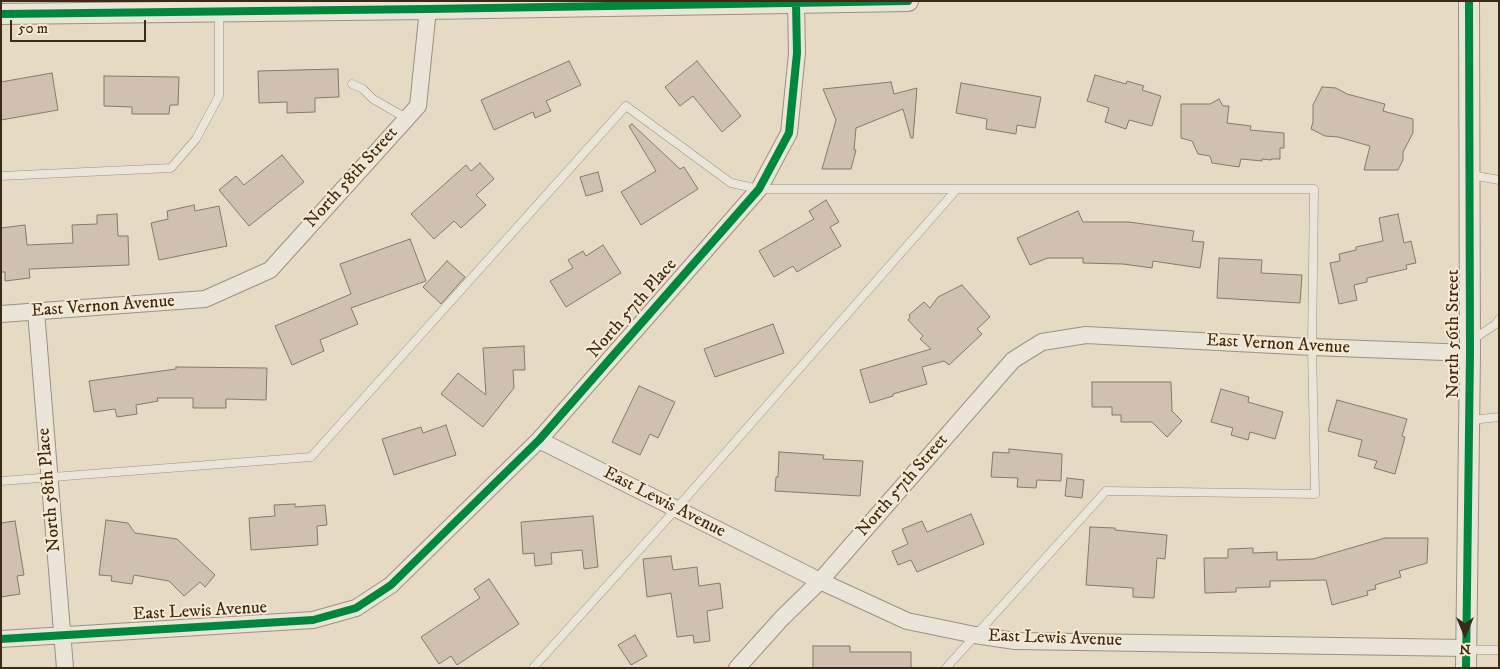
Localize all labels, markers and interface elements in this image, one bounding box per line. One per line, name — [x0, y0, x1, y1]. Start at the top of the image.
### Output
scale bar — [12, 10, 149, 42]
text: 50 m — [18, 19, 48, 38]
street label: North 58th Street — [301, 123, 403, 233]
street label: North 57th Place — [584, 255, 682, 363]
street label: North 56th Street — [1443, 270, 1465, 398]
street label: East Vernon Avenue — [30, 291, 176, 323]
street label: East Vernon Avenue — [1206, 330, 1350, 360]
street label: North 58th Place — [34, 427, 66, 553]
street label: North 57th Street — [853, 430, 953, 542]
street label: East Lewis Avenue — [599, 463, 729, 543]
street label: East Lewis Avenue — [132, 598, 268, 626]
north arrow — [1440, 609, 1490, 659]
street label: East Lewis Avenue — [987, 626, 1123, 652]
text: N — [1459, 640, 1471, 658]

